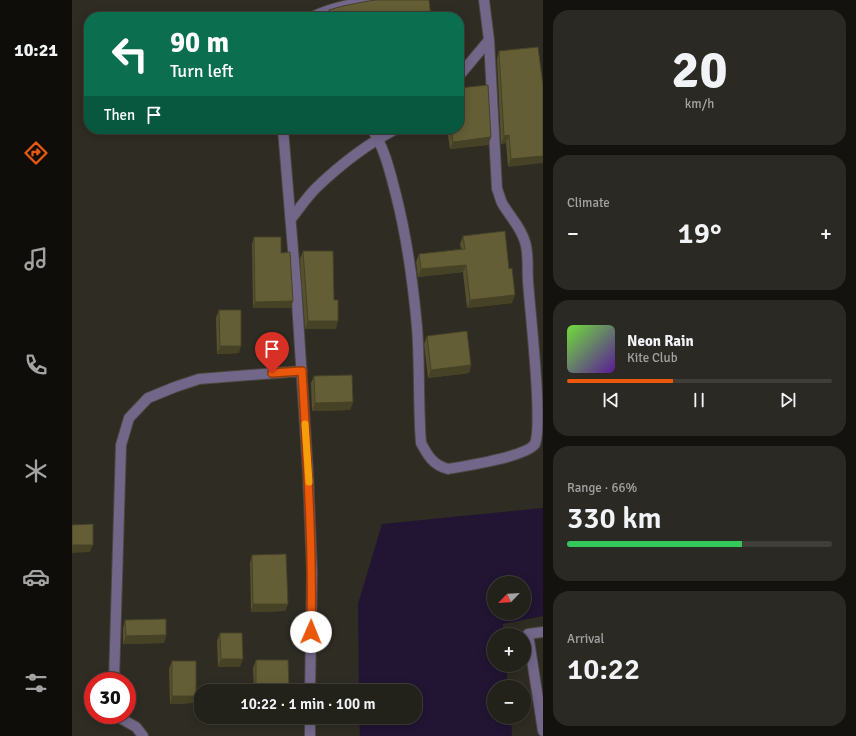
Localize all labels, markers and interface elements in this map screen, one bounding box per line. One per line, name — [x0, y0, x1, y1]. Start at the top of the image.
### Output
text: 90 m — [170, 26, 229, 60]
icon: left — [104, 28, 156, 80]
text: 20 — [671, 38, 728, 102]
text: 10:21 — [14, 39, 58, 61]
text: Turn left — [170, 60, 233, 82]
text: km/h — [685, 96, 714, 112]
icon: arrive — [143, 104, 165, 126]
text: Then — [104, 106, 135, 124]
icon: directions — [22, 139, 50, 167]
text: Climate — [567, 195, 610, 211]
text: 19° — [678, 215, 721, 252]
text: − — [567, 220, 579, 247]
text: + — [820, 220, 832, 247]
icon: music — [22, 245, 50, 273]
pin — [255, 332, 289, 373]
text: Neon Rain — [627, 332, 694, 350]
icon: arrive — [261, 338, 283, 360]
text: Kite Club — [627, 350, 678, 366]
icon: phone — [22, 351, 50, 379]
icon: previous — [600, 389, 622, 411]
icon: pause — [688, 389, 710, 411]
icon: next — [777, 389, 799, 411]
icon: climate — [22, 457, 50, 485]
text: Range · 66% — [567, 480, 637, 496]
text: 330 km — [567, 500, 662, 537]
icon: car — [22, 563, 50, 591]
north arrow — [487, 576, 531, 620]
map controls — [487, 576, 531, 724]
position arrow — [290, 611, 332, 653]
button: + — [487, 628, 531, 672]
text: Arrival — [567, 631, 604, 647]
text: 10:22 — [567, 651, 640, 688]
icon: filters — [22, 669, 50, 697]
speed limit sign: 30 — [84, 672, 136, 724]
button: − — [487, 680, 531, 724]
text: 10:22 · 1 min · 100 m — [241, 695, 375, 713]

